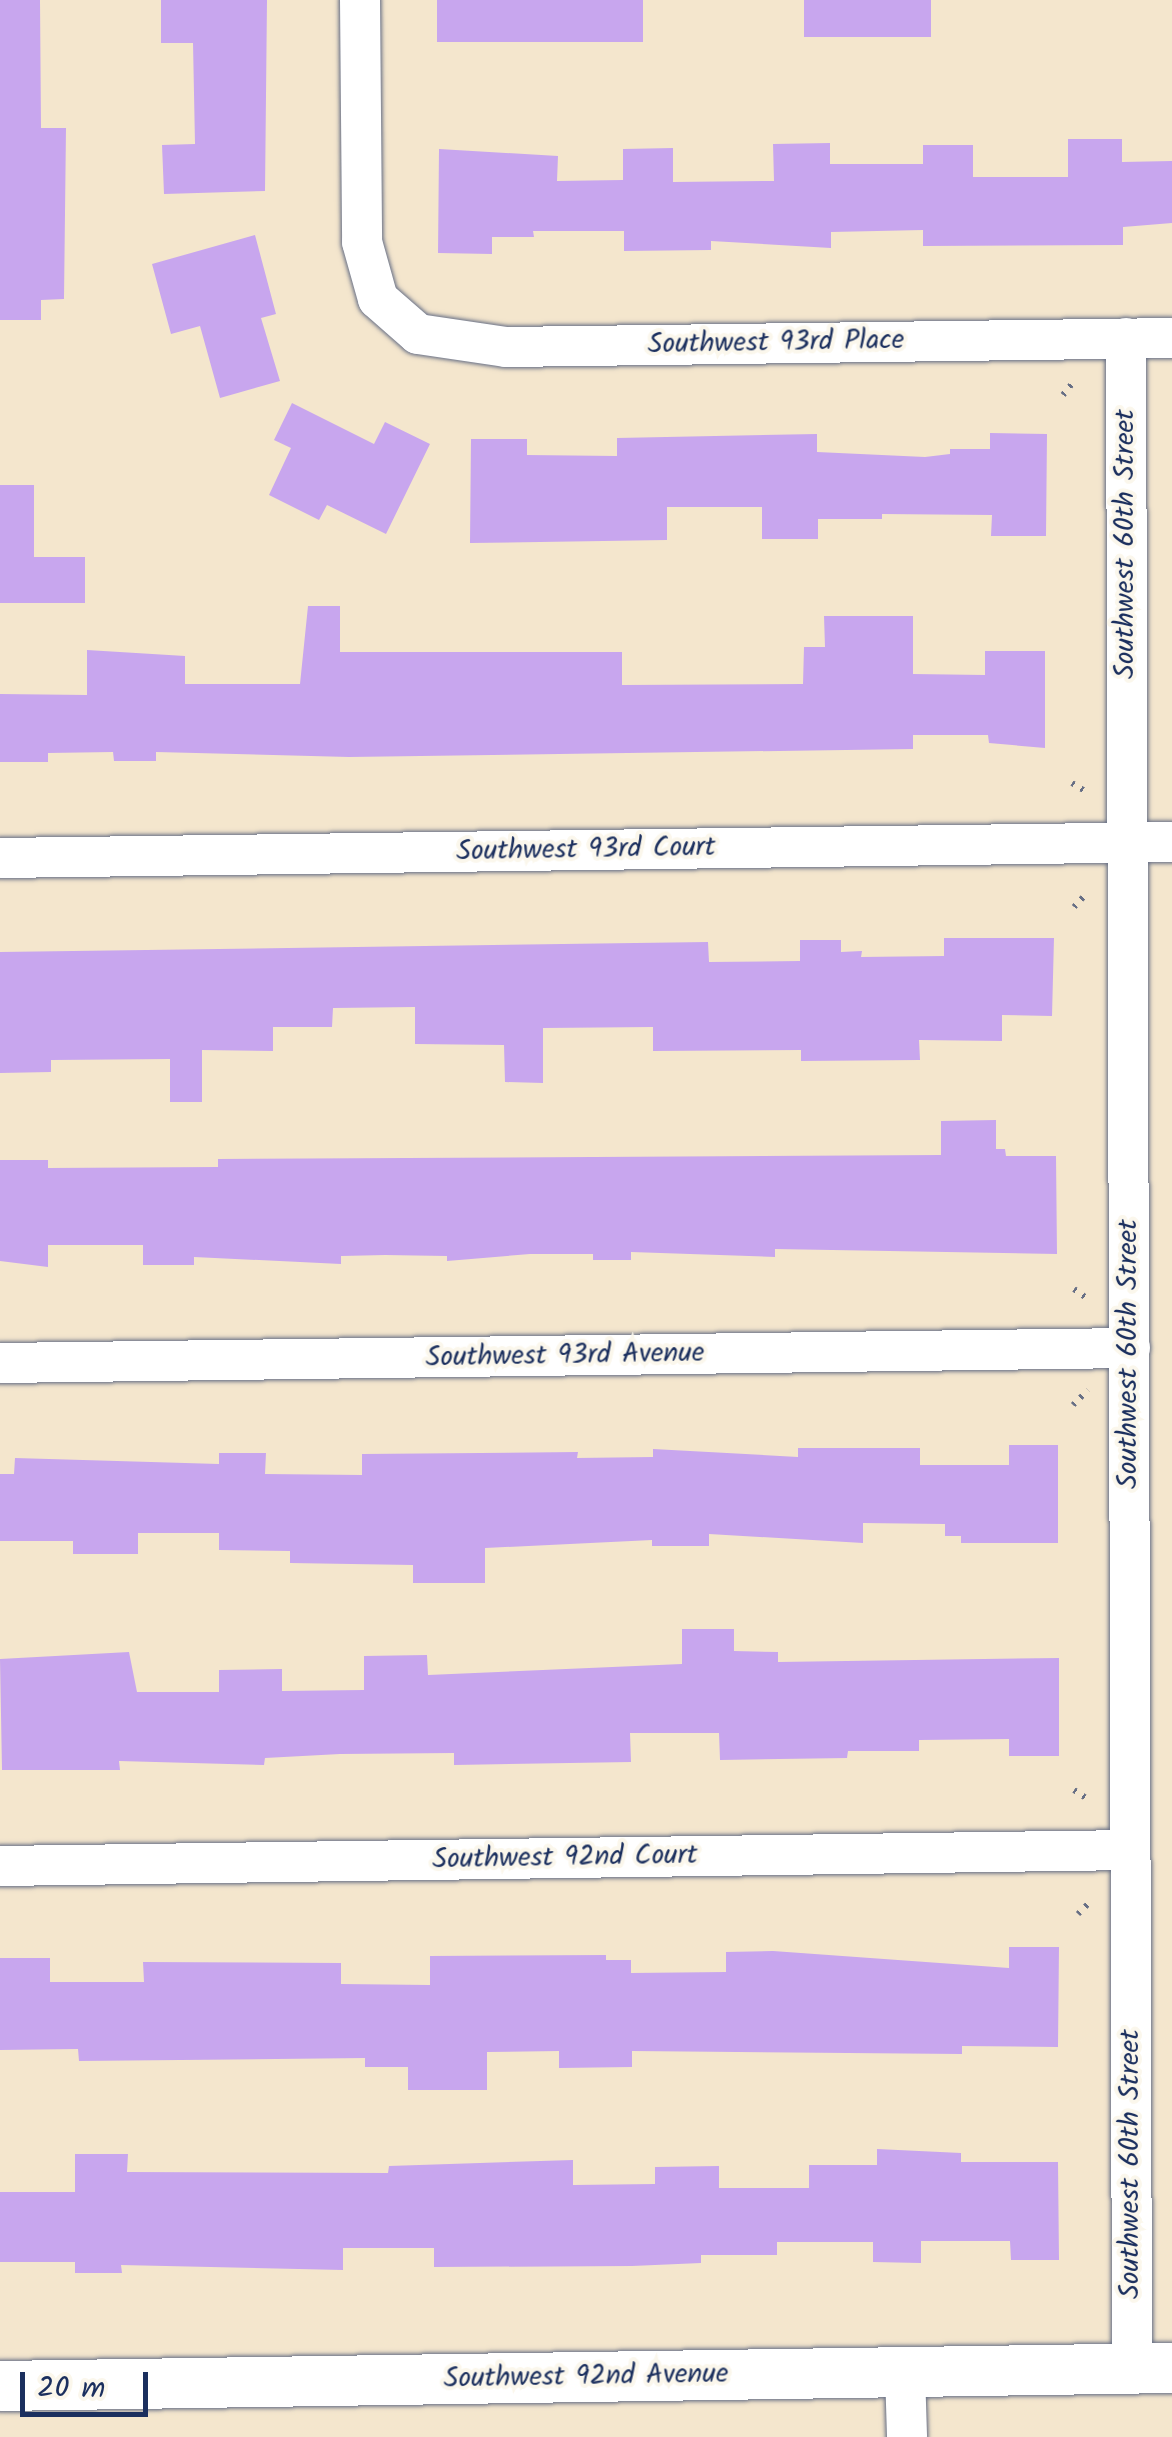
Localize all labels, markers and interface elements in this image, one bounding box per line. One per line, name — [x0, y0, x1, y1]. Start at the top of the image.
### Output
street label: Southwest 93rd Place — [647, 324, 905, 362]
street label: Southwest 60th Street — [1109, 409, 1143, 679]
street label: Southwest 93rd Court — [456, 831, 716, 869]
street label: Southwest 60th Street — [1112, 1219, 1146, 1489]
street label: Southwest 93rd Avenue — [425, 1337, 705, 1375]
street label: Southwest 92nd Court — [432, 1839, 698, 1877]
street label: Southwest 60th Street — [1114, 2029, 1148, 2299]
scale bar — [25, 2352, 152, 2414]
street label: Southwest 92nd Avenue — [443, 2358, 729, 2396]
text: 20 m — [37, 2365, 105, 2413]

